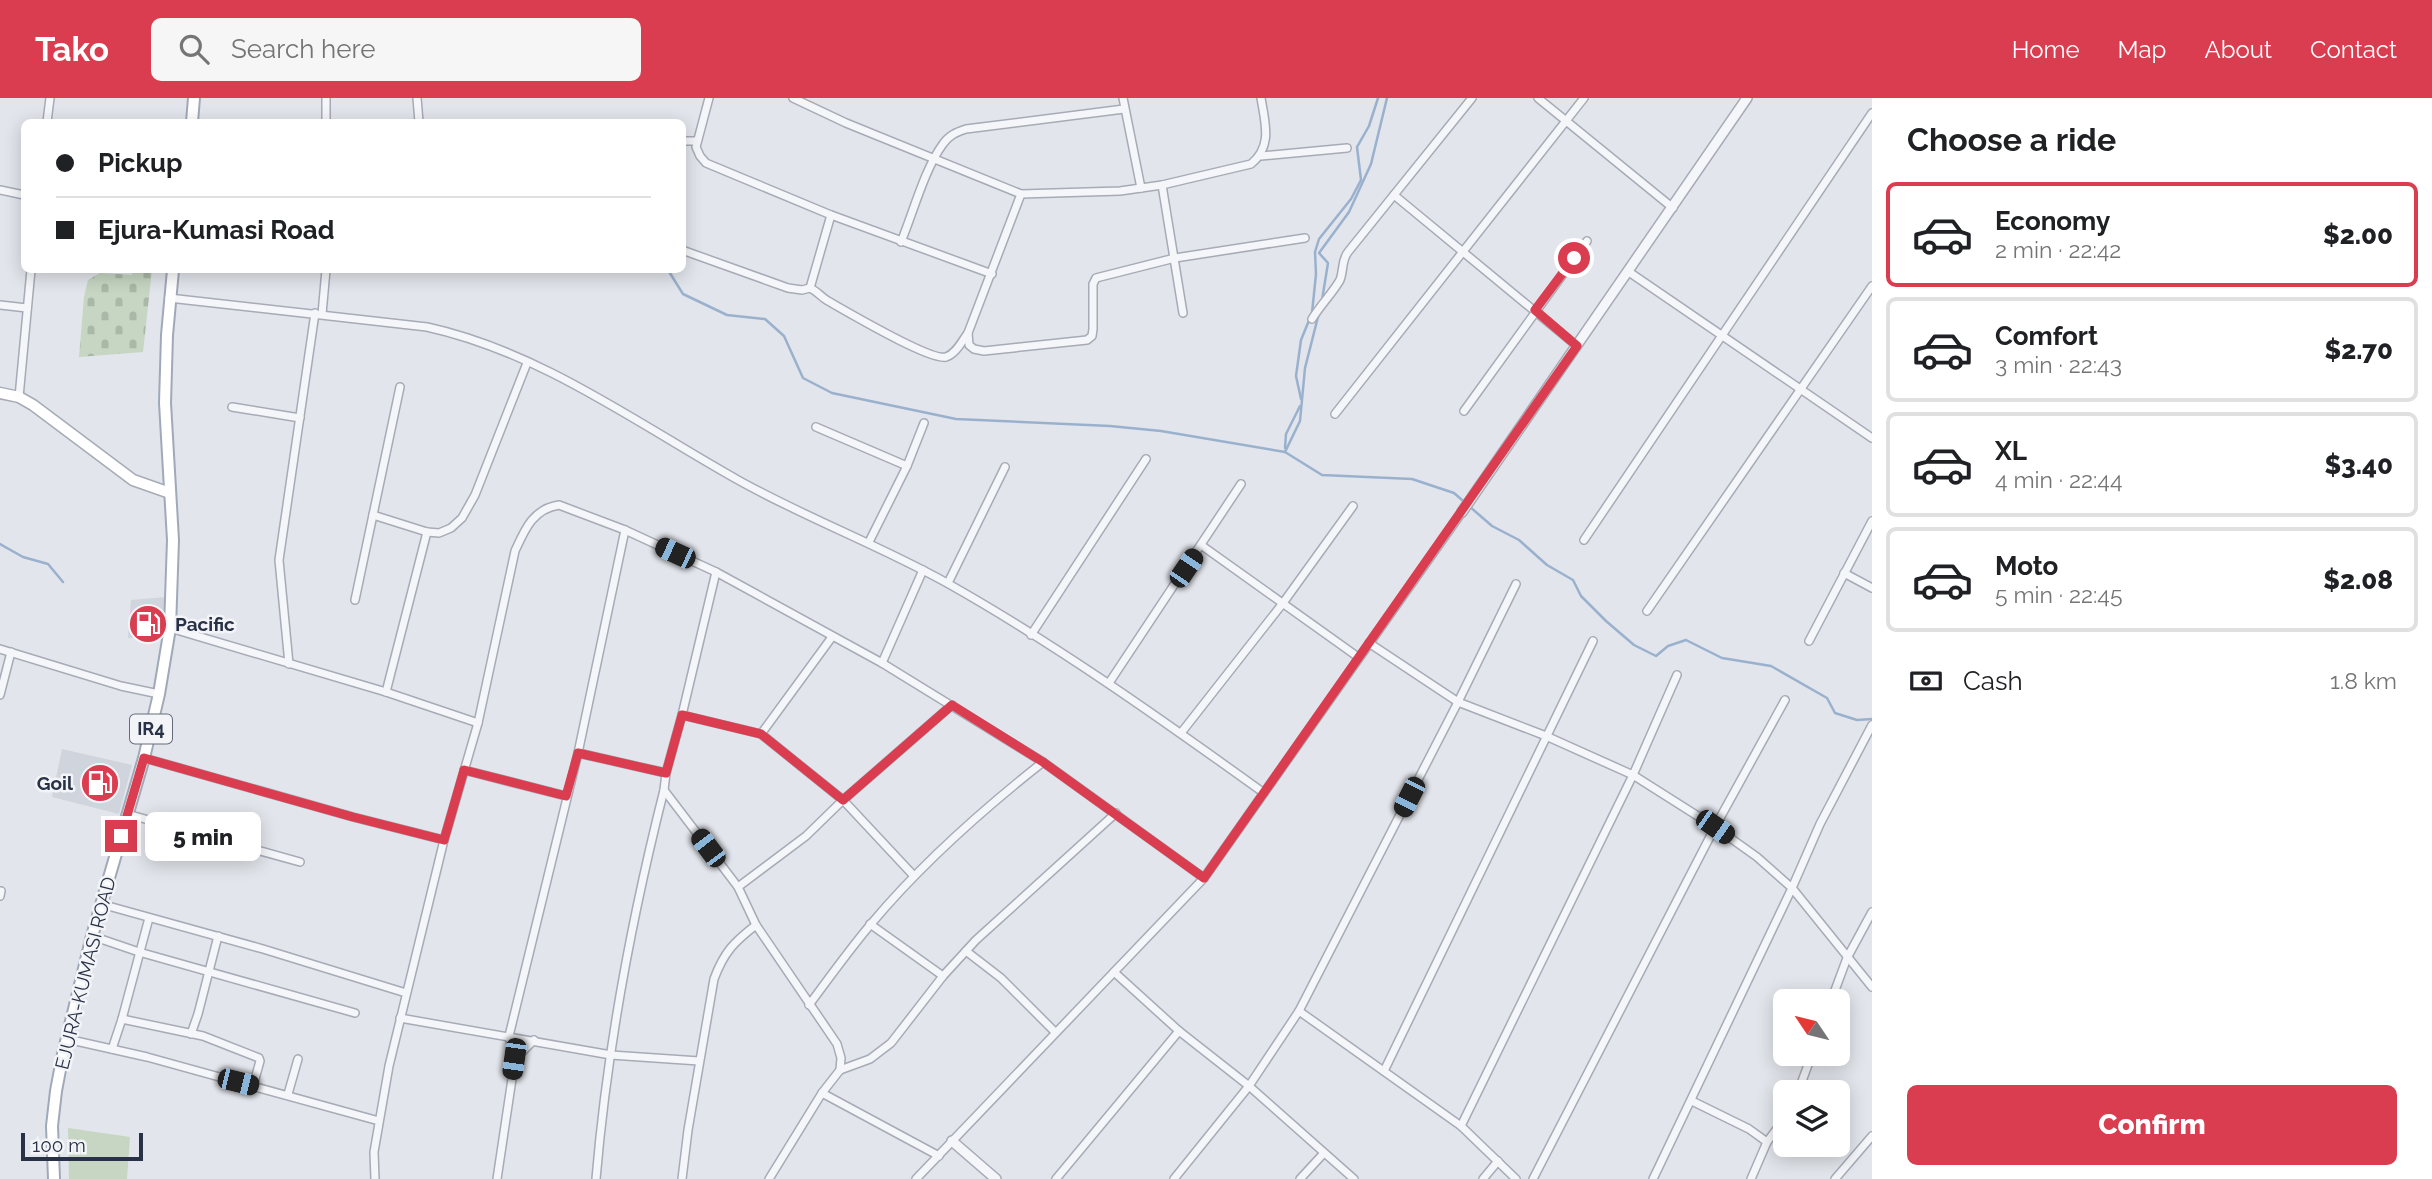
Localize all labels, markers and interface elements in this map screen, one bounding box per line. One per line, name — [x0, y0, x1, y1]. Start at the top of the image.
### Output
search box — [151, 18, 641, 81]
text: Tako — [35, 30, 109, 69]
icon: search — [175, 30, 213, 68]
text: Search here — [231, 34, 375, 64]
text: Home — [2012, 35, 2080, 64]
text: Map — [2118, 35, 2166, 64]
text: About — [2204, 35, 2272, 64]
text: Contact — [2310, 35, 2397, 64]
text: Choose a ride — [1907, 121, 2116, 158]
text: Pickup — [98, 148, 183, 178]
icon: car — [1911, 203, 1974, 266]
text: Economy — [1995, 206, 2110, 236]
text: Ejura-Kumasi Road — [98, 215, 334, 245]
text: $2.00 — [2323, 220, 2393, 250]
text: 2 min · 22:42 — [1995, 236, 2121, 263]
route start — [1558, 242, 1590, 274]
icon: car — [1911, 318, 1974, 381]
text: Comfort — [1995, 321, 2098, 351]
text: $2.70 — [2325, 335, 2393, 365]
text: 3 min · 22:43 — [1995, 351, 2122, 378]
icon: car — [1911, 433, 1974, 496]
text: XL — [1995, 436, 2027, 466]
text: $3.40 — [2325, 450, 2393, 480]
text: 4 min · 22:44 — [1995, 466, 2122, 493]
car — [652, 535, 699, 571]
car — [1166, 545, 1207, 591]
icon: car — [1911, 548, 1974, 611]
text: Moto — [1995, 551, 2058, 581]
text: $2.08 — [2323, 565, 2393, 595]
text: 5 min · 22:45 — [1995, 581, 2122, 608]
fuel station icon: Pacific — [127, 603, 169, 645]
place label: Pacific — [175, 613, 235, 635]
icon: cash — [1907, 662, 1945, 700]
text: Cash — [1963, 666, 2023, 696]
text: 1.8 km — [2330, 667, 2397, 694]
road number: IR4 — [130, 714, 172, 744]
fuel station icon: Goil — [79, 762, 121, 804]
place label: Goil — [37, 772, 74, 794]
car — [1391, 774, 1428, 820]
car — [1692, 806, 1739, 848]
callout: 5 min — [146, 812, 261, 860]
route end — [105, 820, 137, 852]
text: 5 min — [173, 823, 233, 850]
car — [687, 825, 730, 871]
street label: EJURA-KUMASI ROAD — [50, 874, 120, 1072]
north arrow — [1773, 989, 1850, 1066]
map controls — [1773, 989, 1850, 1157]
car — [501, 1037, 528, 1081]
car — [216, 1067, 261, 1097]
button: layers — [1773, 1080, 1850, 1157]
button: Confirm — [1907, 1085, 2397, 1165]
scale bar — [21, 1130, 144, 1162]
text: 100 m — [32, 1134, 86, 1156]

